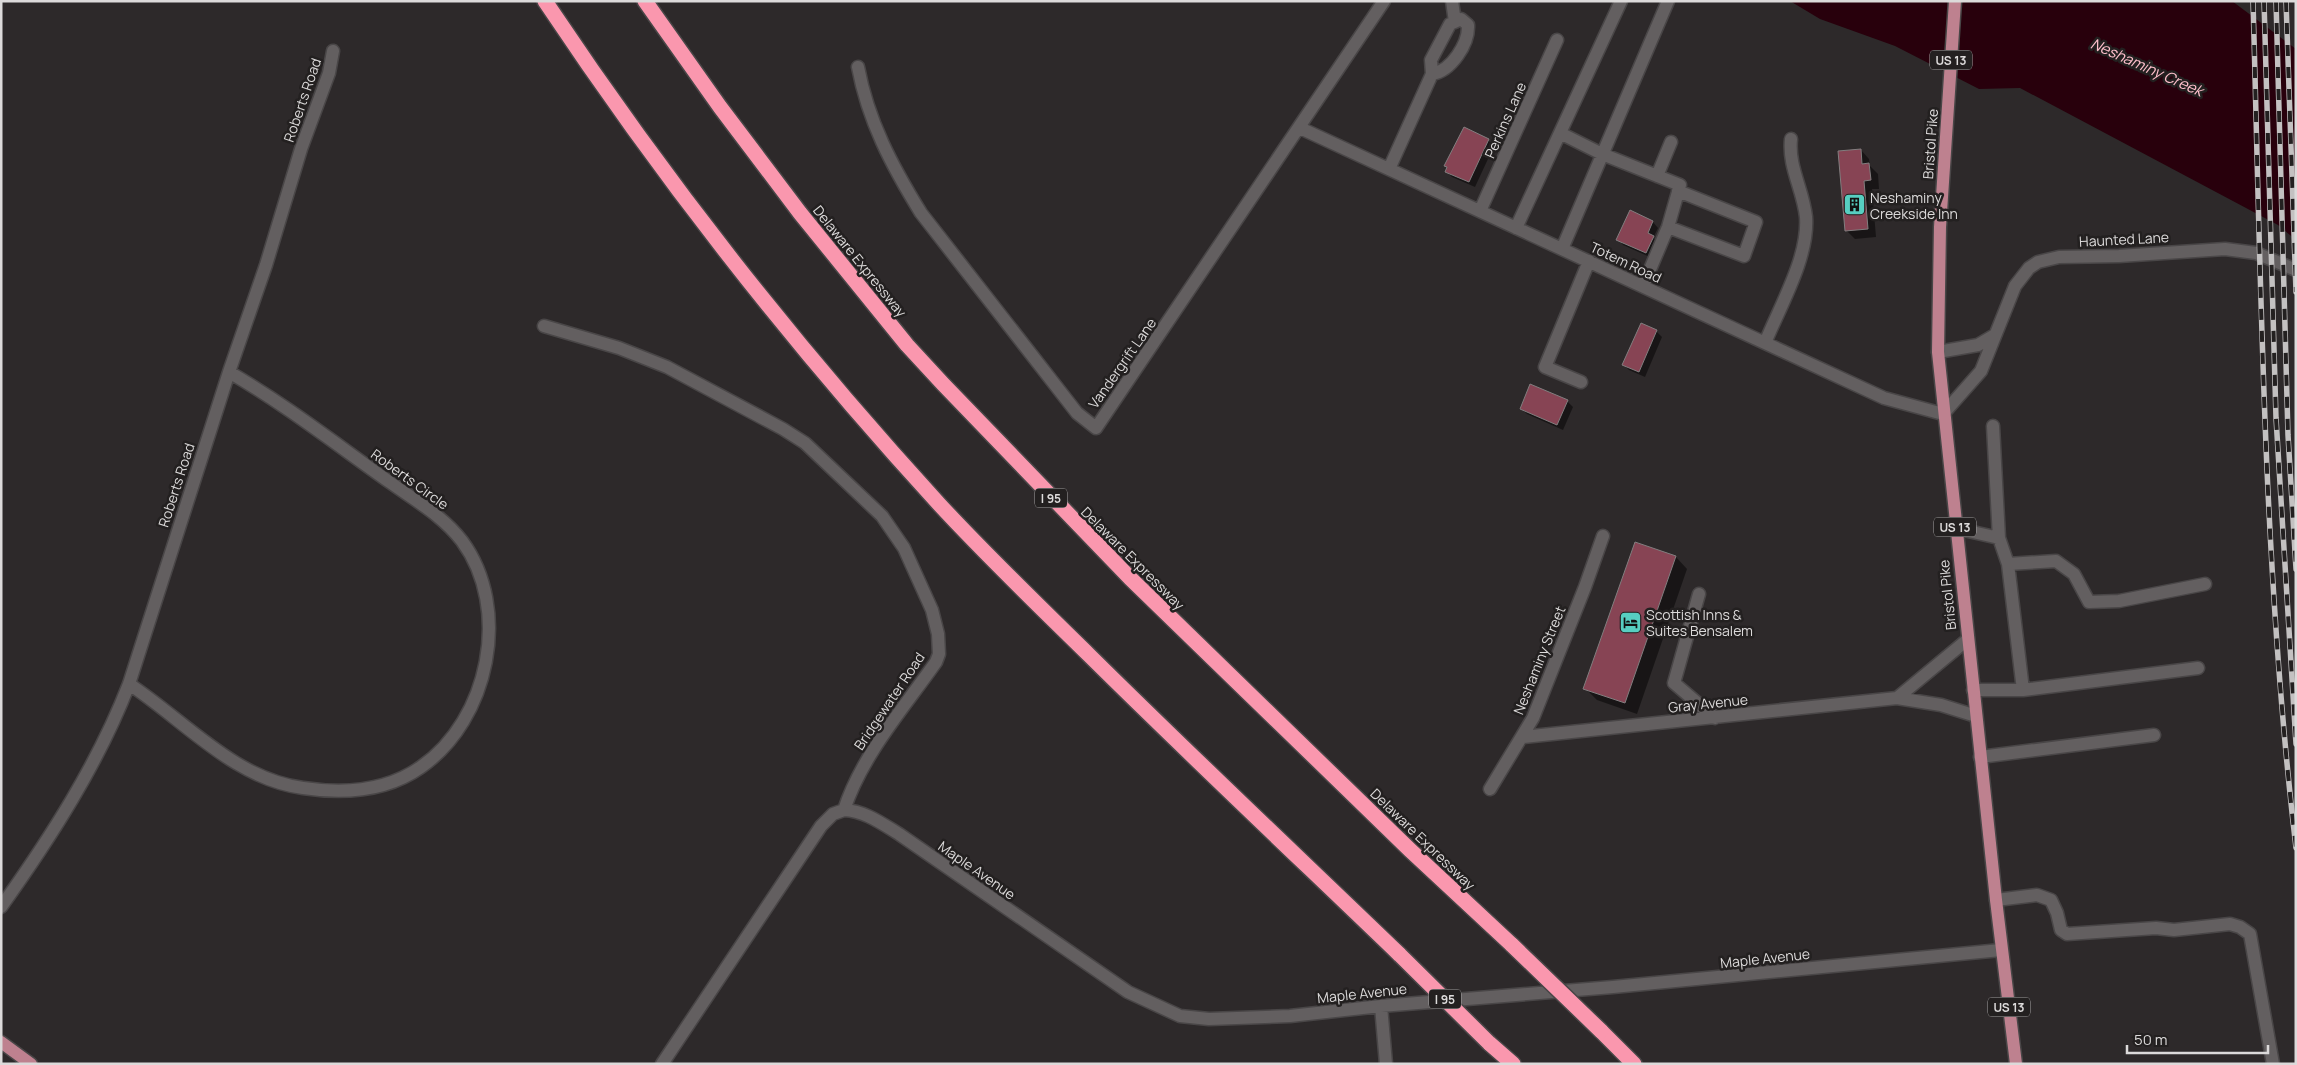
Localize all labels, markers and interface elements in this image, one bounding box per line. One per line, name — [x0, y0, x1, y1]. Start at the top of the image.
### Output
water label: Neshaminy Creek — [2088, 33, 2209, 102]
road number: US 13 — [1930, 50, 1972, 70]
street label: Roberts Road — [279, 56, 325, 144]
street label: Perkins Lane — [1480, 79, 1530, 161]
street label: Bristol Pike — [1918, 108, 1942, 180]
place label: Neshaminy Creekside Inn — [1870, 188, 1958, 223]
building icon: Neshaminy Creekside Inn — [1842, 193, 1866, 217]
street label: Delaware Expressway — [809, 201, 911, 321]
street label: Haunted Lane — [2079, 227, 2169, 251]
street label: Totem Road — [1587, 237, 1665, 287]
street label: Vandergrift Lane — [1084, 314, 1160, 412]
street label: Roberts Road — [153, 440, 199, 530]
street label: Roberts Circle — [367, 444, 453, 514]
road number: I 95 — [1035, 488, 1067, 508]
street label: Delaware Expressway — [1077, 502, 1189, 614]
road number: US 13 — [1934, 518, 1976, 536]
street label: Bristol Pike — [1934, 559, 1960, 631]
street label: Neshaminy Street — [1509, 602, 1570, 717]
place label: Scottish Inns & Suites Bensalem — [1646, 605, 1753, 640]
hotel icon: Scottish Inns & Suites Bensalem — [1618, 610, 1642, 634]
street label: Bridgewater Road — [849, 648, 929, 754]
street label: Gray Avenue — [1667, 689, 1749, 717]
street label: Delaware Expressway — [1367, 784, 1480, 894]
street label: Maple Avenue — [935, 836, 1019, 904]
street label: Maple Avenue — [1719, 944, 1811, 972]
street label: Maple Avenue — [1316, 979, 1408, 1007]
road number: I 95 — [1429, 990, 1461, 1009]
road number: US 13 — [1988, 998, 2030, 1016]
scale bar — [2127, 1022, 2268, 1054]
text: 50 m — [2134, 1029, 2168, 1050]

